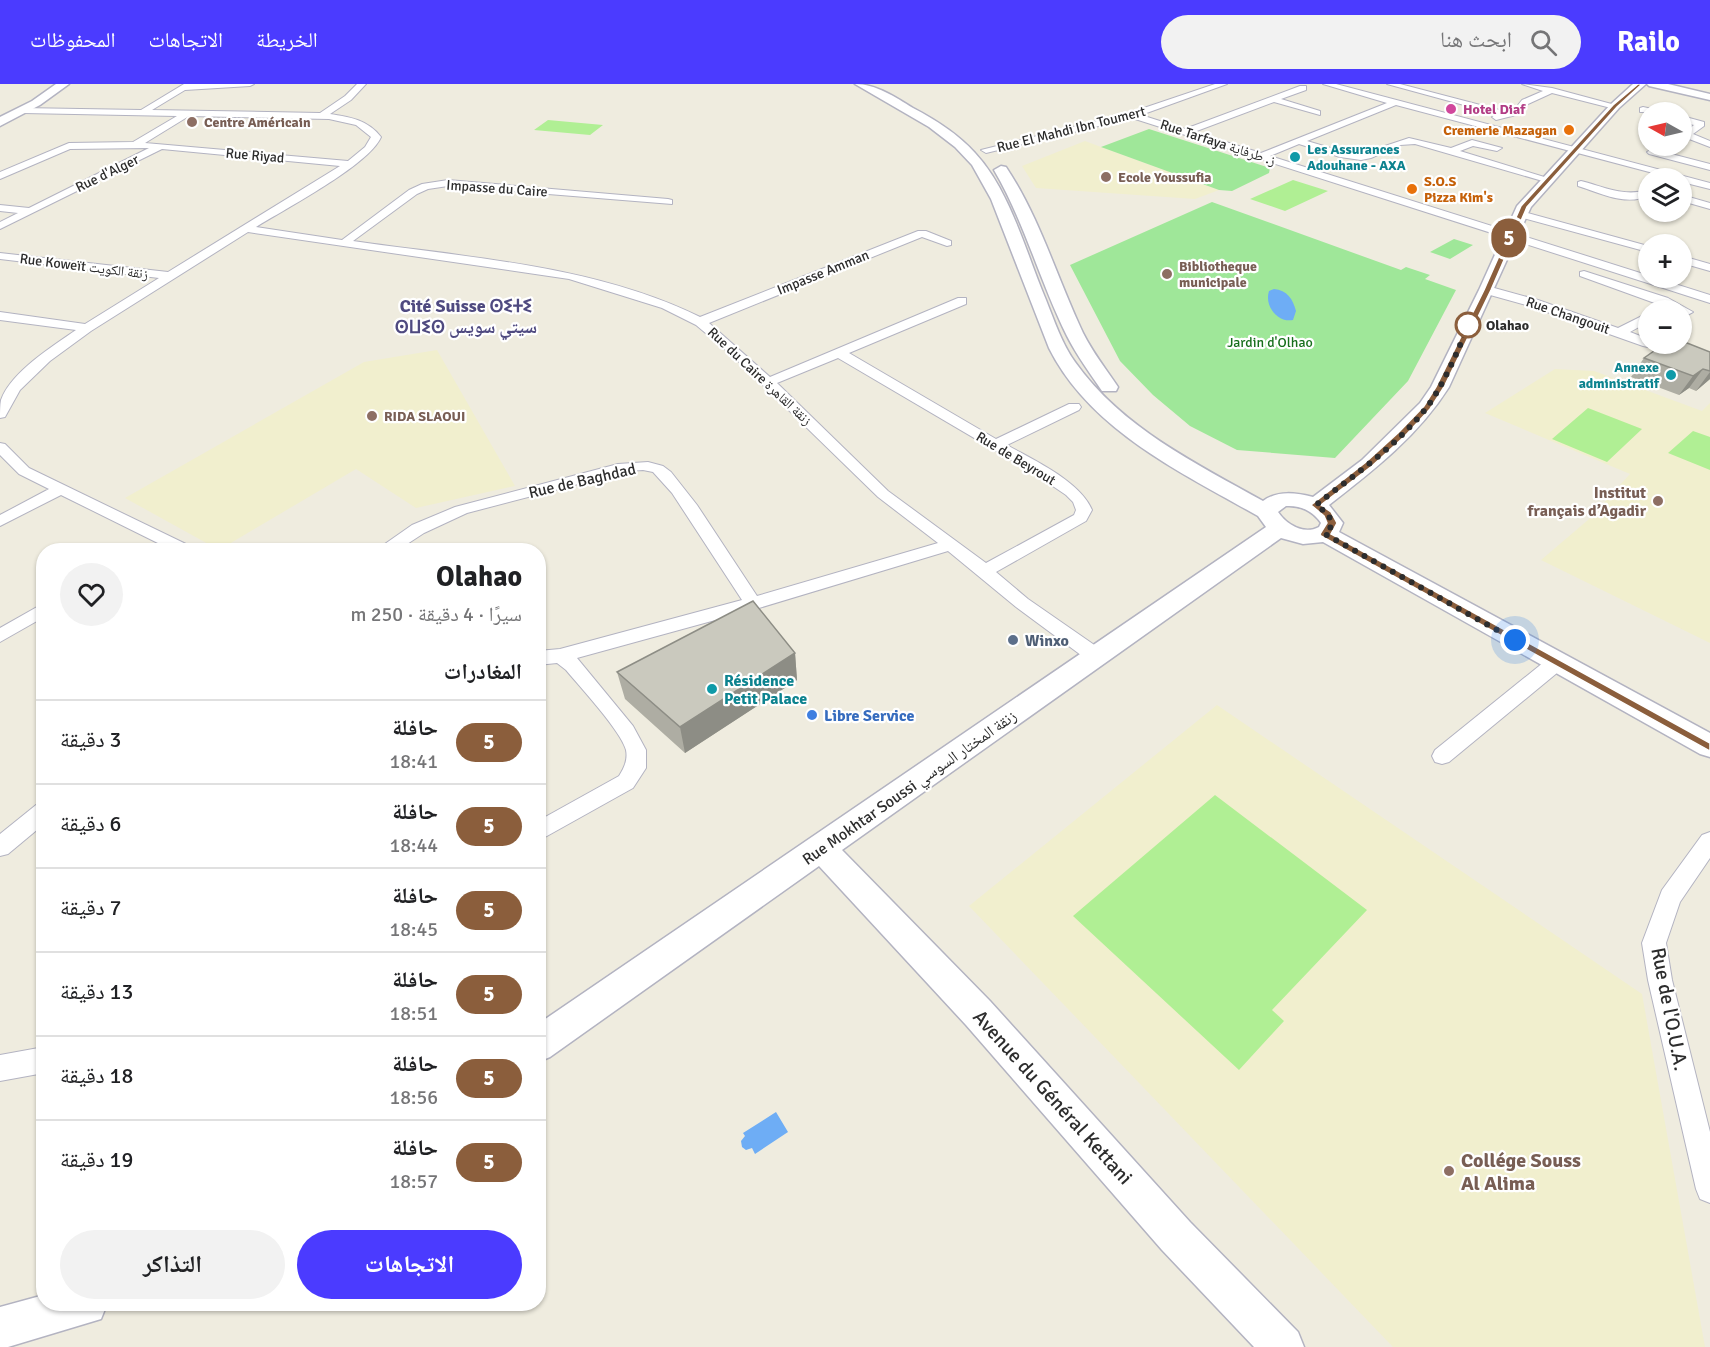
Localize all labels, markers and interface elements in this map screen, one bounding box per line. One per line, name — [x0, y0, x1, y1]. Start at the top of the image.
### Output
search box — [1161, 15, 1581, 69]
text: Railo — [1617, 25, 1680, 59]
text: ابحث هنا — [1440, 26, 1512, 53]
icon: search — [1527, 26, 1560, 59]
text: المحفوظات — [30, 27, 115, 53]
text: الاتجاهات — [148, 27, 223, 53]
text: الخريطة — [256, 27, 318, 53]
place label: Hotel Diaf — [1463, 101, 1526, 118]
marker: Hotel Diaf — [1444, 102, 1458, 116]
north arrow — [1638, 102, 1692, 156]
map controls — [1638, 102, 1692, 354]
street label: Rue El Mahdi Ibn Toumert — [995, 103, 1147, 156]
place label: Centre Américain — [204, 114, 311, 131]
marker: Centre Américain — [185, 115, 199, 129]
street label: Rue Tarfaya ز. طرفاية — [1158, 116, 1278, 169]
place label: Cremerie Mazagan — [1443, 122, 1557, 139]
marker: Cremerie Mazagan — [1562, 123, 1576, 137]
place label: Les Assurances Adouhane - AXA — [1307, 141, 1406, 174]
street label: Rue Riyad — [225, 144, 285, 167]
marker: Les Assurances Adouhane - AXA — [1288, 150, 1302, 164]
street label: Rue d'Alger — [73, 151, 142, 196]
button: layers — [1638, 168, 1692, 222]
place label: Ecole Youssufia — [1118, 169, 1211, 186]
marker: Ecole Youssufia — [1099, 170, 1113, 184]
place label: S.O.S Pizza Kim's — [1424, 173, 1493, 206]
street label: Impasse du Caire — [446, 176, 548, 201]
marker: S.O.S Pizza Kim's — [1405, 182, 1419, 196]
line badge: 5 — [1490, 218, 1528, 258]
text: 5 — [1503, 225, 1515, 251]
button: + — [1638, 234, 1692, 288]
street label: Impasse Amman — [775, 246, 872, 299]
street label: Rue Koweït زنقة الكويت — [19, 250, 149, 283]
place label: Bibliotheque municipale — [1179, 258, 1257, 291]
marker: Bibliotheque municipale — [1160, 267, 1174, 281]
street label: Rue Changouit — [1524, 293, 1612, 338]
district label: Cité Suisse ⵙⵉⵜⵉ ⵙⵡⵉⵙ سيتي سويس — [395, 295, 537, 341]
button: − — [1638, 300, 1692, 354]
marker: Olahao — [1455, 312, 1481, 338]
place label: Olahao — [1486, 317, 1529, 334]
street label: Rue du Caire زنقة القاهرة — [704, 324, 815, 429]
park label: Jardin d'Olhao — [1227, 334, 1313, 351]
place label: Annexe administratif — [1579, 359, 1660, 392]
marker: Annexe administratif — [1664, 368, 1678, 382]
place label: RIDA SLAOUI — [384, 408, 465, 425]
marker: RIDA SLAOUI — [365, 409, 379, 423]
street label: Rue de Beyrout — [973, 428, 1059, 489]
street label: Rue de Baghdad — [527, 459, 638, 503]
place label: Institut français d’Agadir — [1526, 483, 1647, 521]
marker: Institut français d’Agadir — [1651, 494, 1665, 508]
text: Olahao — [436, 560, 522, 594]
button: heart — [60, 563, 123, 626]
text: سيرًا · 4 دقيقة · 250 m — [350, 602, 522, 627]
your location — [1500, 625, 1530, 655]
place label: Winxo — [1025, 631, 1069, 651]
marker: Winxo — [1006, 633, 1020, 647]
text: المغادرات — [444, 658, 522, 685]
place label: Résidence Petit Palace — [724, 671, 807, 709]
marker: Résidence Petit Palace — [705, 682, 719, 696]
street label: Rue Mokhtar Soussi زنقة المختار السوسي — [799, 706, 1022, 871]
place label: Libre Service — [824, 706, 914, 726]
marker: Libre Service — [805, 708, 819, 722]
text: حافلة — [392, 714, 438, 741]
text: 3 دقيقة — [60, 726, 121, 753]
text: 5 — [483, 729, 495, 755]
text: 18:41 — [389, 749, 438, 774]
text: حافلة — [392, 798, 438, 825]
text: 6 دقيقة — [60, 810, 121, 837]
text: 5 — [483, 813, 495, 839]
text: 18:44 — [389, 833, 438, 858]
text: حافلة — [392, 882, 438, 909]
text: 7 دقيقة — [60, 894, 121, 921]
text: 5 — [483, 897, 495, 923]
text: 18:45 — [389, 917, 438, 942]
street label: Rue de l'O.U.A. — [1645, 945, 1694, 1073]
text: حافلة — [392, 966, 438, 993]
text: 13 دقيقة — [60, 978, 133, 1005]
text: 5 — [483, 981, 495, 1007]
text: 18:51 — [389, 1001, 438, 1026]
street label: Avenue du Général Kettani — [968, 1005, 1138, 1190]
text: حافلة — [392, 1050, 438, 1077]
text: 18 دقيقة — [60, 1062, 133, 1089]
text: 5 — [483, 1065, 495, 1091]
text: 18:56 — [389, 1085, 438, 1110]
text: حافلة — [392, 1134, 438, 1161]
text: 19 دقيقة — [60, 1146, 133, 1173]
place label: Collége Souss Al Alima — [1461, 1148, 1581, 1196]
text: 5 — [483, 1149, 495, 1175]
marker: Collége Souss Al Alima — [1442, 1164, 1456, 1178]
text: 18:57 — [389, 1169, 438, 1194]
button: التذاكر — [60, 1230, 285, 1299]
button: الاتجاهات — [297, 1230, 522, 1299]

